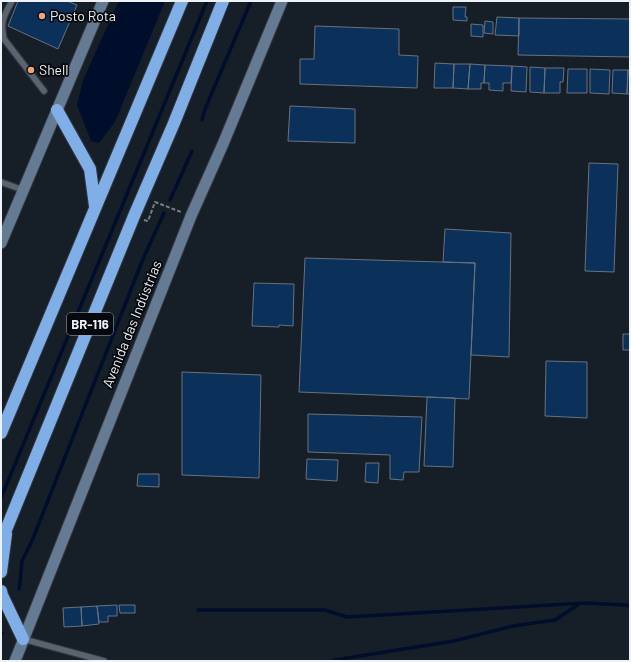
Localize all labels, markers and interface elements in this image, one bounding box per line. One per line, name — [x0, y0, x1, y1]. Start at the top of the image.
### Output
place label: Posto Rota — [50, 7, 116, 24]
marker: Posto Rota — [37, 11, 47, 21]
place label: Shell — [39, 61, 69, 78]
marker: Shell — [26, 65, 36, 75]
street label: Avenida das Indústrias — [98, 257, 165, 390]
road number: BR-116 — [67, 313, 113, 335]

